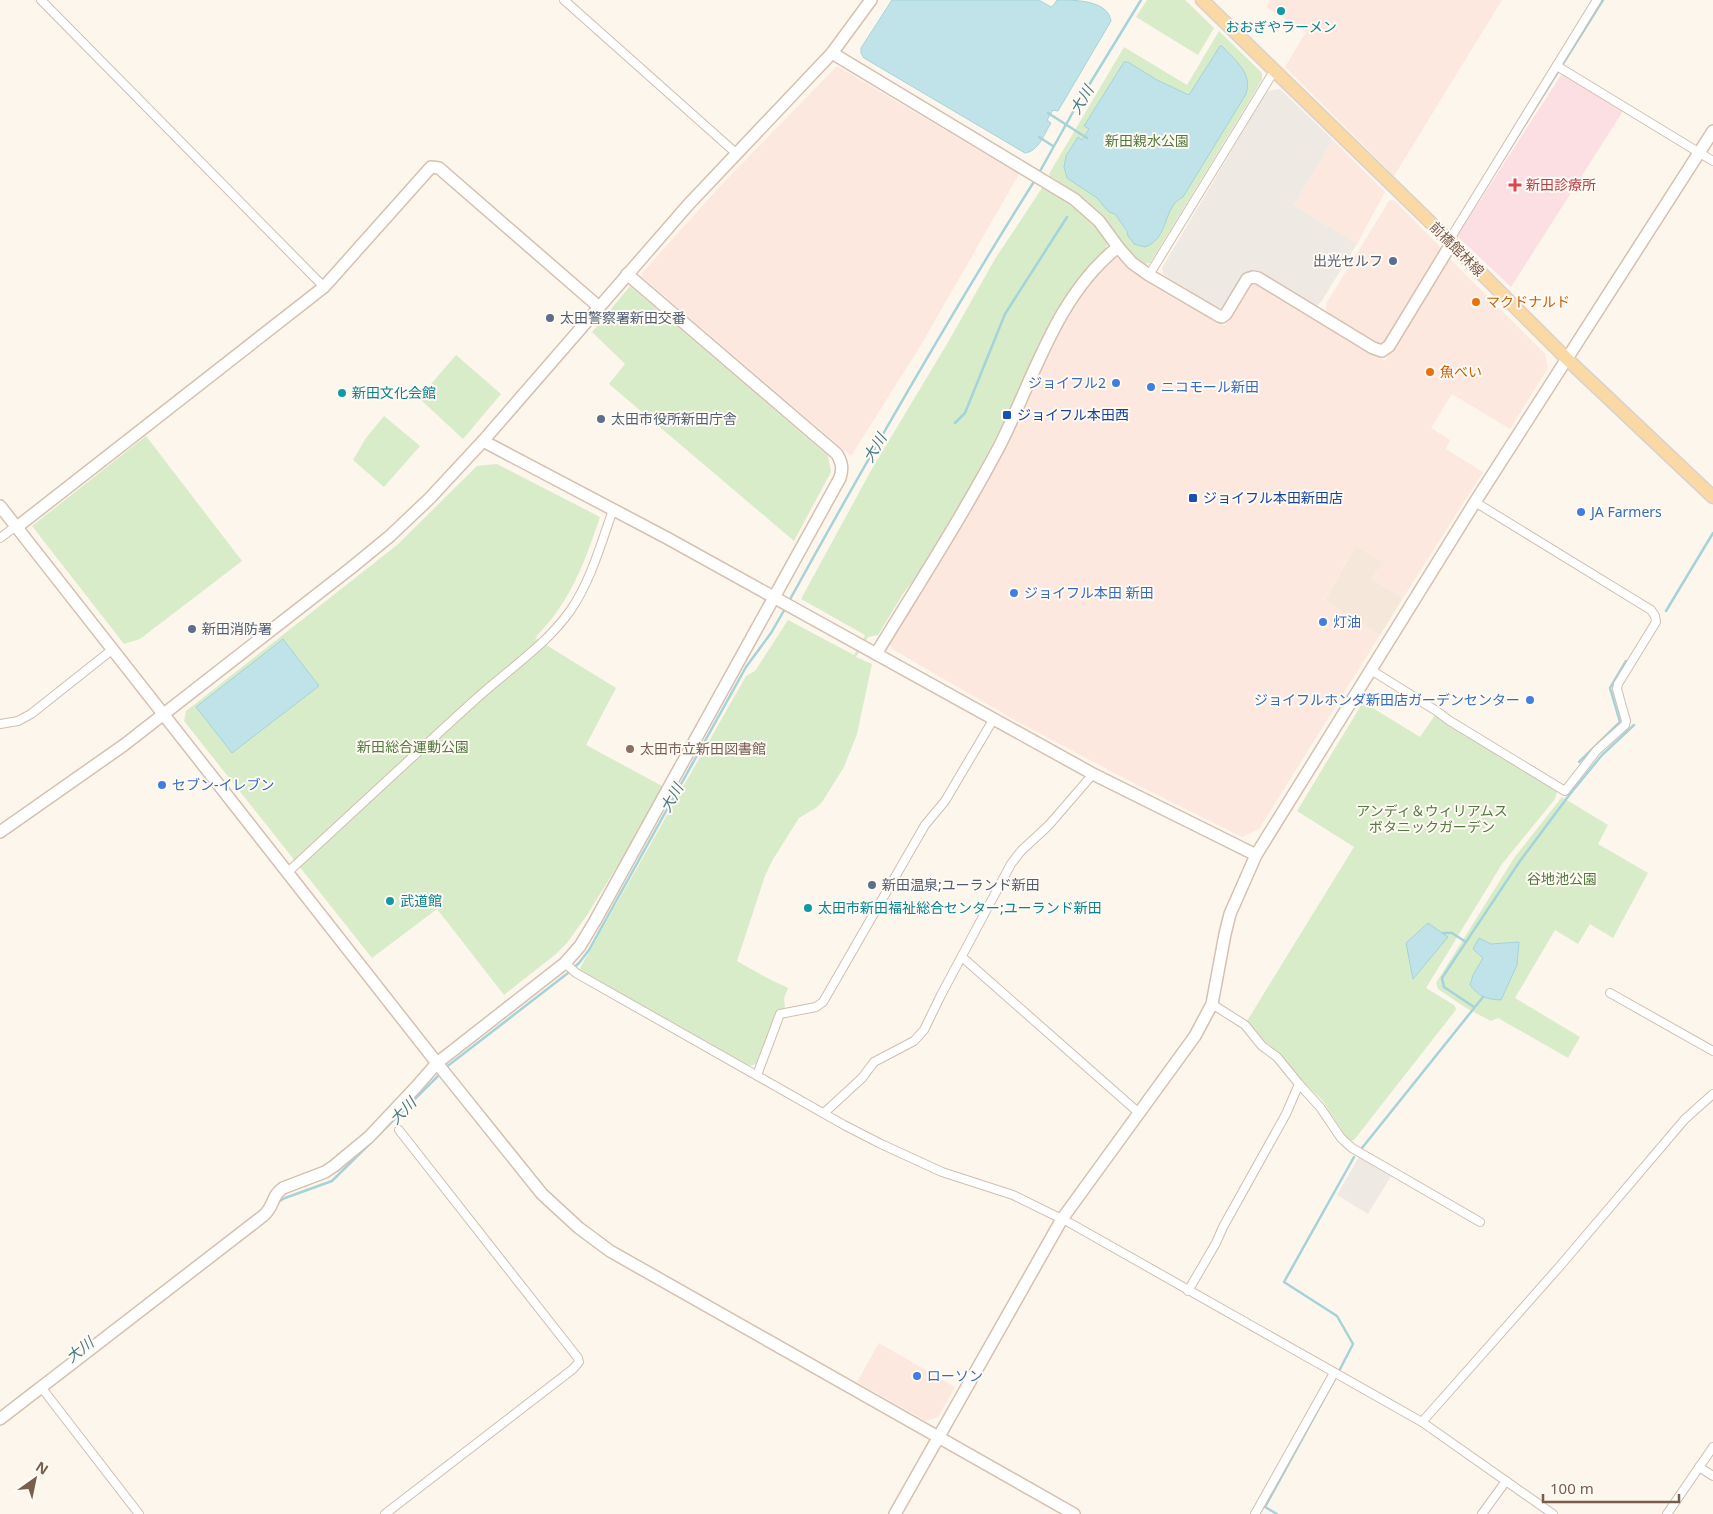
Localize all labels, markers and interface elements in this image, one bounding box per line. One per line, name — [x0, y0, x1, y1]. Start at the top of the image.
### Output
marker: おおぎやラーメン — [1275, 5, 1287, 17]
place label: おおぎやラーメン — [1225, 17, 1337, 36]
water label: 大川 — [1065, 80, 1098, 117]
park label: 新田親水公園 — [1105, 131, 1189, 150]
place label: 新田診療所 — [1526, 175, 1596, 194]
marker: 新田診療所 — [1508, 178, 1522, 192]
street label: 前橋館林線 — [1426, 217, 1489, 280]
place label: 出光セルフ — [1313, 251, 1383, 270]
marker: 出光セルフ — [1387, 255, 1399, 267]
place label: マクドナルド — [1486, 292, 1570, 311]
marker: マクドナルド — [1470, 296, 1482, 308]
place label: 太田警察署新田交番 — [560, 308, 686, 327]
marker: 太田警察署新田交番 — [544, 312, 556, 324]
place label: 魚べい — [1440, 362, 1482, 381]
marker: 魚べい — [1424, 366, 1436, 378]
place label: ジョイフル2 — [1028, 373, 1106, 392]
marker: ジョイフル2 — [1110, 377, 1122, 389]
place label: ニコモール新田 — [1161, 377, 1259, 396]
marker: ニコモール新田 — [1145, 381, 1157, 393]
place label: 新田文化会館 — [352, 383, 436, 402]
marker: 新田文化会館 — [336, 387, 348, 399]
place label: ジョイフル本田西 — [1017, 405, 1129, 424]
place label: 太田市役所新田庁舎 — [611, 409, 737, 428]
marker: ジョイフル本田西 — [1001, 409, 1013, 421]
marker: 太田市役所新田庁舎 — [595, 413, 607, 425]
water label: 大川 — [858, 428, 891, 465]
place label: ジョイフル本田新田店 — [1203, 488, 1343, 507]
marker: ジョイフル本田新田店 — [1187, 492, 1199, 504]
place label: JA Farmers — [1589, 502, 1662, 521]
marker: JA Farmers — [1575, 506, 1587, 518]
place label: ジョイフル本田 新田 — [1024, 583, 1154, 602]
marker: ジョイフル本田 新田 — [1008, 587, 1020, 599]
place label: 灯油 — [1333, 612, 1361, 631]
marker: 灯油 — [1317, 616, 1329, 628]
place label: 新田消防署 — [202, 619, 272, 638]
marker: 新田消防署 — [186, 623, 198, 635]
place label: ジョイフルホンダ新田店ガーデンセンター — [1254, 690, 1520, 709]
marker: ジョイフルホンダ新田店ガーデンセンター — [1524, 694, 1536, 706]
park label: 新田総合運動公園 — [357, 737, 469, 756]
place label: 太田市立新田図書館 — [640, 739, 766, 758]
marker: 太田市立新田図書館 — [624, 743, 636, 755]
place label: セブン-イレブン — [172, 775, 275, 794]
water label: 大川 — [655, 778, 688, 815]
marker: セブン-イレブン — [156, 779, 168, 791]
park label: アンディ＆ウィリアムス ボタニックガーデン — [1356, 801, 1508, 836]
park label: 谷地池公園 — [1527, 869, 1597, 888]
place label: 新田温泉;ユーランド新田 — [882, 875, 1040, 894]
marker: 新田温泉;ユーランド新田 — [866, 879, 878, 891]
place label: 武道館 — [400, 891, 442, 910]
marker: 武道館 — [384, 895, 396, 907]
place label: 太田市新田福祉総合センター;ユーランド新田 — [818, 898, 1102, 917]
marker: 太田市新田福祉総合センター;ユーランド新田 — [802, 902, 814, 914]
water label: 大川 — [385, 1091, 421, 1128]
water label: 大川 — [61, 1331, 99, 1366]
place label: ローソン — [927, 1366, 983, 1385]
marker: ローソン — [911, 1370, 923, 1382]
north arrow — [10, 1454, 60, 1504]
text: N — [32, 1457, 52, 1479]
scale bar — [1543, 1472, 1679, 1504]
text: 100 m — [1550, 1478, 1594, 1498]

